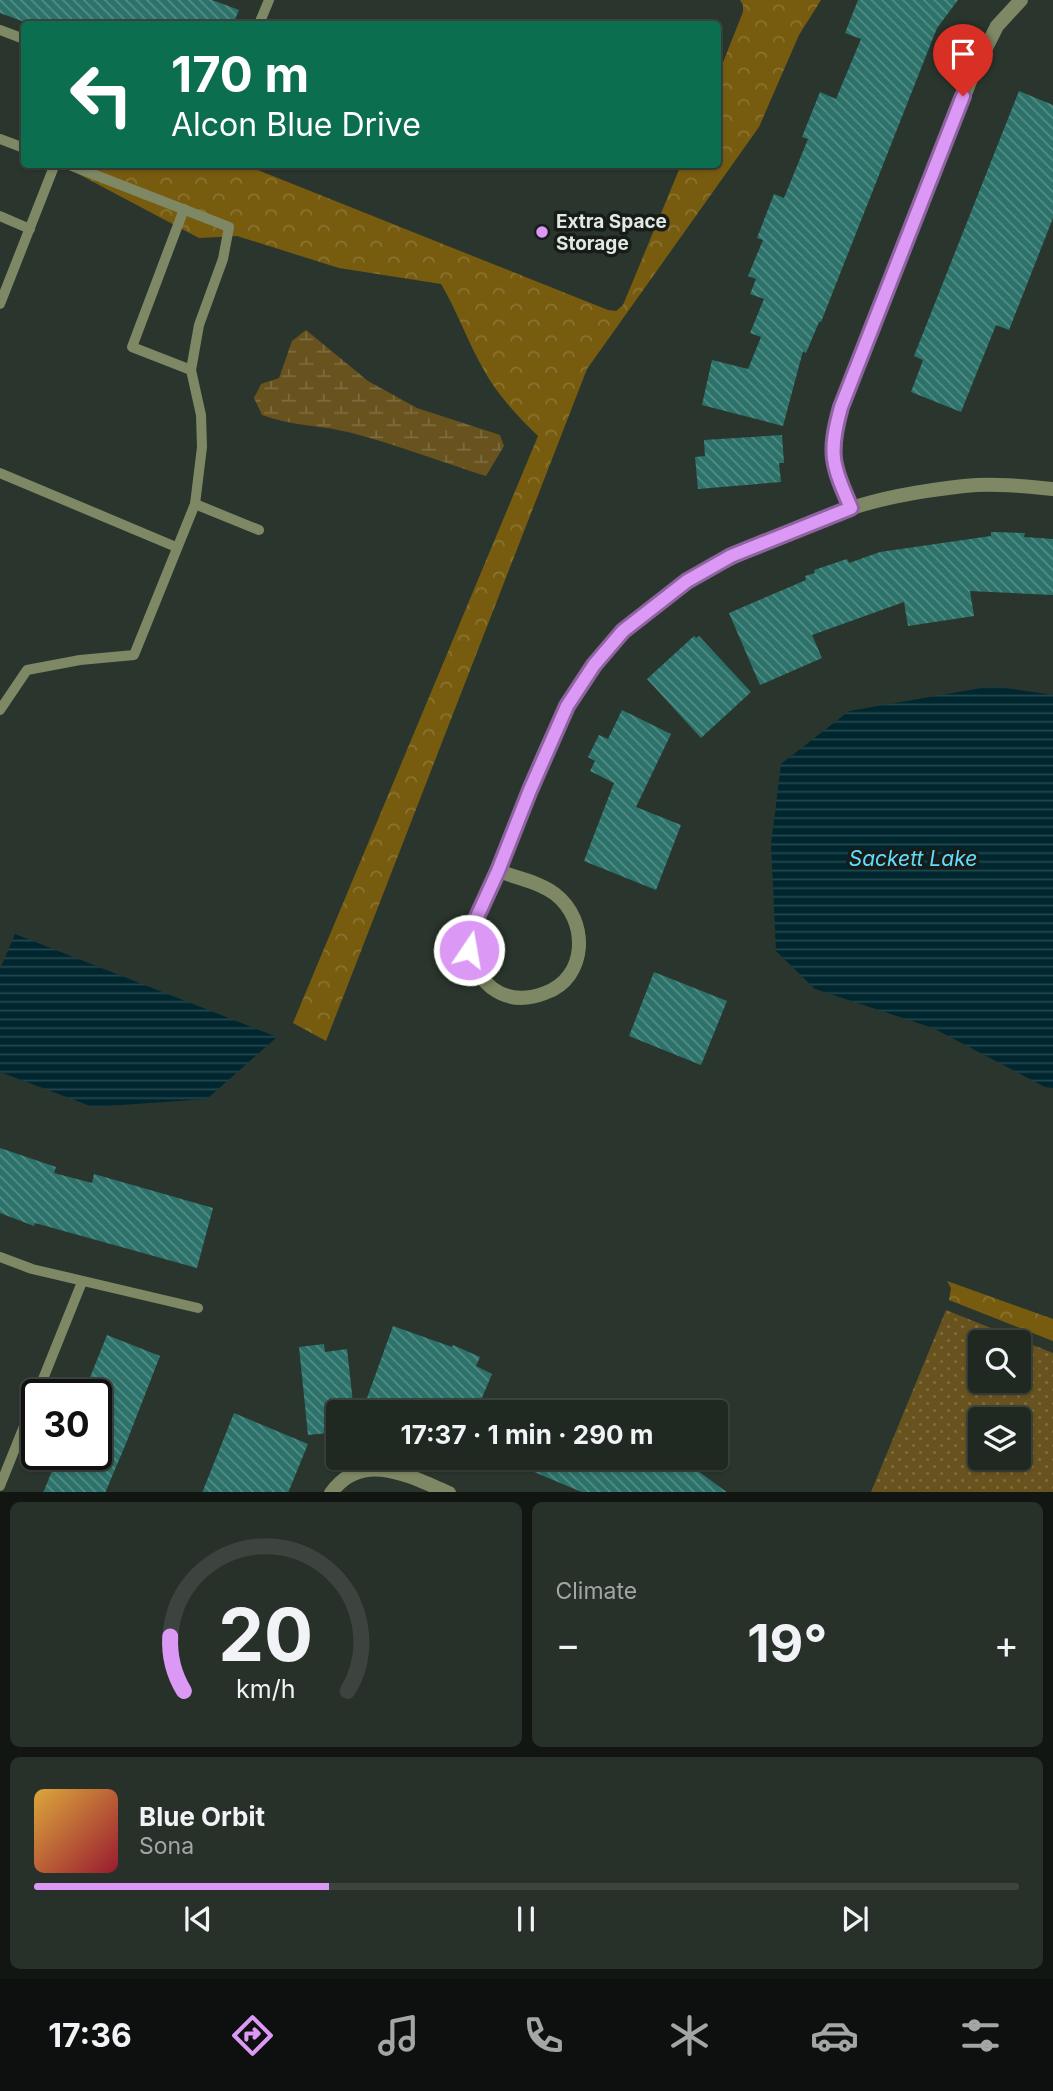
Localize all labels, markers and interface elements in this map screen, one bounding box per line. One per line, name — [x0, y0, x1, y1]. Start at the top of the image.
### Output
pin — [933, 24, 993, 96]
icon: arrive — [944, 35, 982, 73]
text: 170 m — [171, 45, 309, 104]
icon: left — [56, 49, 147, 140]
text: Alcon Blue Drive — [171, 105, 421, 144]
place label: Extra Space Storage — [556, 210, 667, 255]
marker: Extra Space Storage — [534, 224, 550, 240]
water label: Sackett Lake — [849, 846, 977, 871]
position arrow — [432, 913, 506, 987]
map controls — [968, 1330, 1031, 1470]
button: search — [968, 1330, 1031, 1393]
speed limit sign: 30 — [21, 1379, 112, 1470]
button: layers — [968, 1407, 1031, 1470]
text: 17:37 · 1 min · 290 m — [400, 1419, 654, 1450]
text: Climate — [556, 1577, 637, 1605]
text: 20 — [218, 1590, 313, 1679]
text: 19° — [747, 1612, 827, 1675]
text: − — [556, 1621, 581, 1667]
text: + — [994, 1621, 1019, 1667]
text: km/h — [236, 1673, 295, 1703]
text: Blue Orbit — [139, 1801, 265, 1832]
text: Sona — [139, 1832, 194, 1860]
icon: previous — [179, 1900, 217, 1938]
icon: pause — [507, 1900, 545, 1938]
icon: next — [836, 1900, 874, 1938]
icon: directions — [228, 2011, 277, 2060]
icon: music — [374, 2011, 423, 2060]
icon: phone — [519, 2011, 568, 2060]
icon: climate — [665, 2011, 714, 2060]
icon: car — [810, 2011, 859, 2060]
icon: filters — [956, 2011, 1005, 2060]
text: 17:36 — [48, 2016, 132, 2055]

